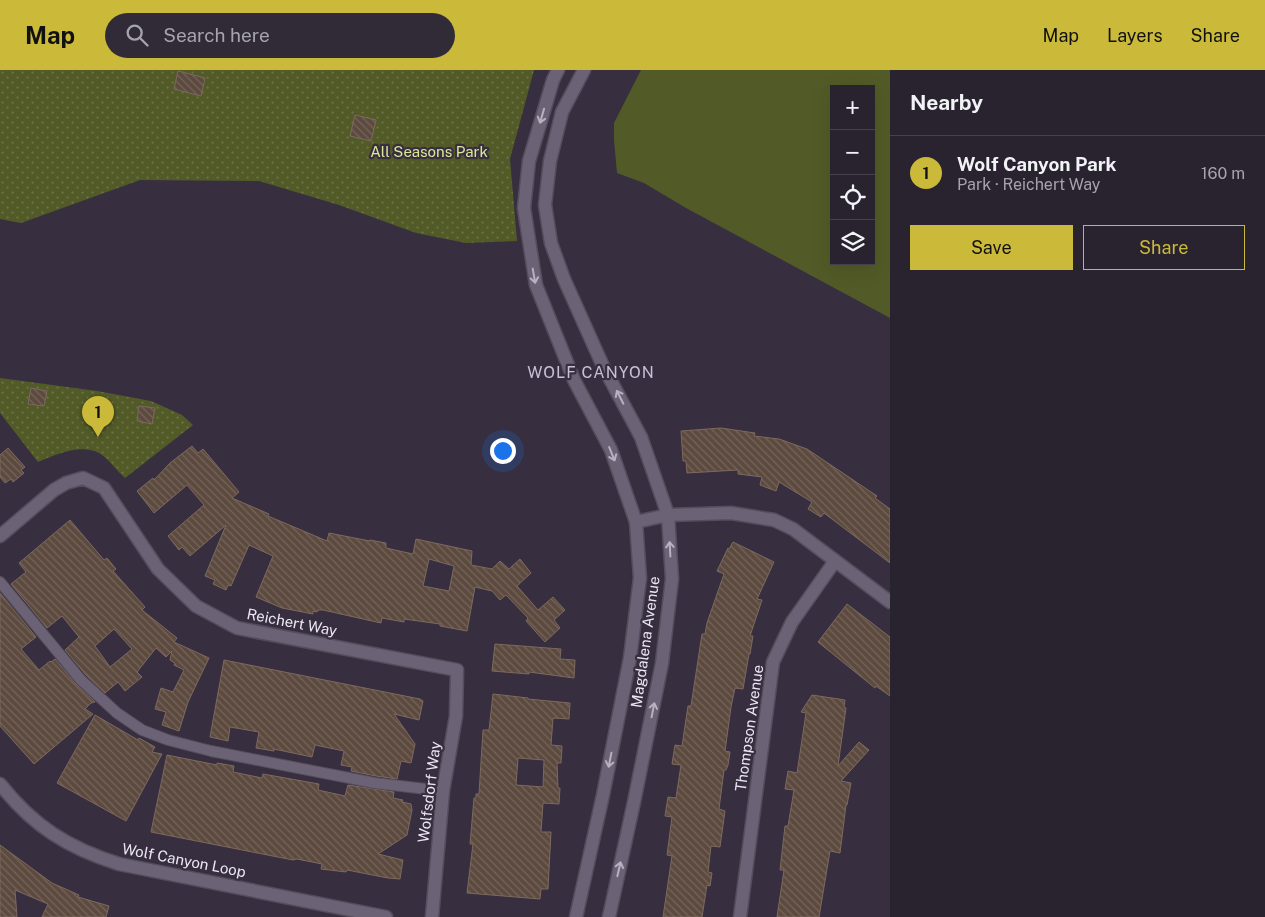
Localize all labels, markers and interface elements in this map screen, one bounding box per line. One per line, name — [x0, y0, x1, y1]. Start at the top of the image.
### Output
search box — [105, 13, 455, 58]
text: Map — [25, 21, 75, 49]
icon: search — [123, 21, 151, 49]
text: Search here — [163, 24, 270, 46]
text: Map — [1043, 25, 1079, 46]
text: Layers — [1107, 25, 1163, 46]
text: Share — [1191, 25, 1240, 46]
map controls — [830, 85, 875, 265]
button: + — [830, 85, 875, 130]
text: Nearby — [910, 90, 983, 115]
one-way arrow — [537, 108, 547, 124]
button: − — [830, 130, 875, 175]
park label: All Seasons Park — [370, 143, 488, 160]
text: Wolf Canyon Park — [957, 153, 1117, 175]
text: 1 — [923, 164, 929, 183]
text: 160 m — [1201, 164, 1245, 183]
button: locate — [830, 175, 875, 220]
text: Park · Reichert Way — [957, 175, 1100, 194]
button: layers — [830, 220, 875, 265]
button: Save — [910, 225, 1073, 270]
button: Share — [1083, 225, 1245, 270]
one-way arrow — [530, 267, 540, 283]
district label: WOLF CANYON — [527, 363, 655, 382]
one-way arrow — [615, 390, 624, 405]
pin: 1 — [82, 396, 114, 437]
your location — [490, 438, 516, 464]
one-way arrow — [608, 446, 617, 461]
one-way arrow — [666, 542, 675, 558]
street label: Magdalena Avenue — [627, 575, 663, 709]
street label: Reichert Way — [245, 605, 339, 639]
street label: Thompson Avenue — [732, 664, 766, 792]
one-way arrow — [648, 703, 658, 719]
street label: Wolfsdorf Way — [414, 740, 444, 844]
one-way arrow — [604, 752, 614, 768]
street label: Wolf Canyon Loop — [121, 840, 247, 880]
one-way arrow — [615, 862, 624, 878]

